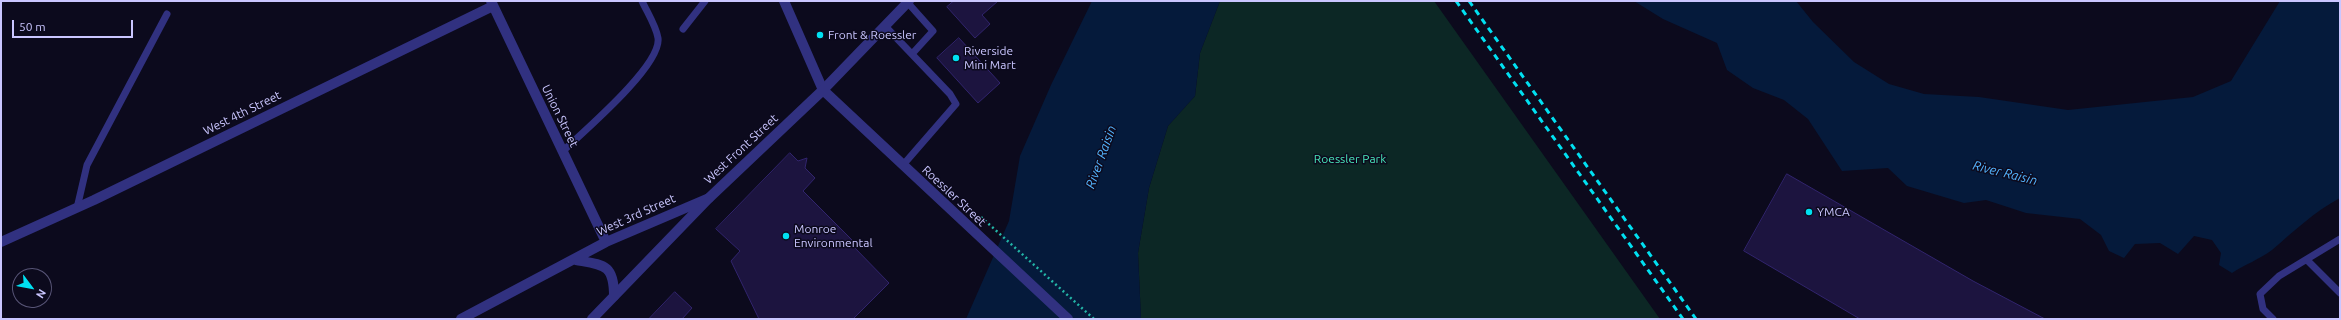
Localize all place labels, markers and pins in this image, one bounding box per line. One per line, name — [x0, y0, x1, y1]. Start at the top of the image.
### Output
place label: Front & Roessler — [828, 28, 916, 42]
marker: Front & Roessler — [815, 30, 825, 40]
place label: Riverside Mini Mart — [964, 44, 1016, 72]
marker: Riverside Mini Mart — [951, 53, 961, 63]
place label: YMCA — [1817, 205, 1850, 219]
marker: YMCA — [1804, 207, 1814, 217]
place label: Monroe Environmental — [794, 222, 873, 250]
marker: Monroe Environmental — [781, 231, 791, 241]

